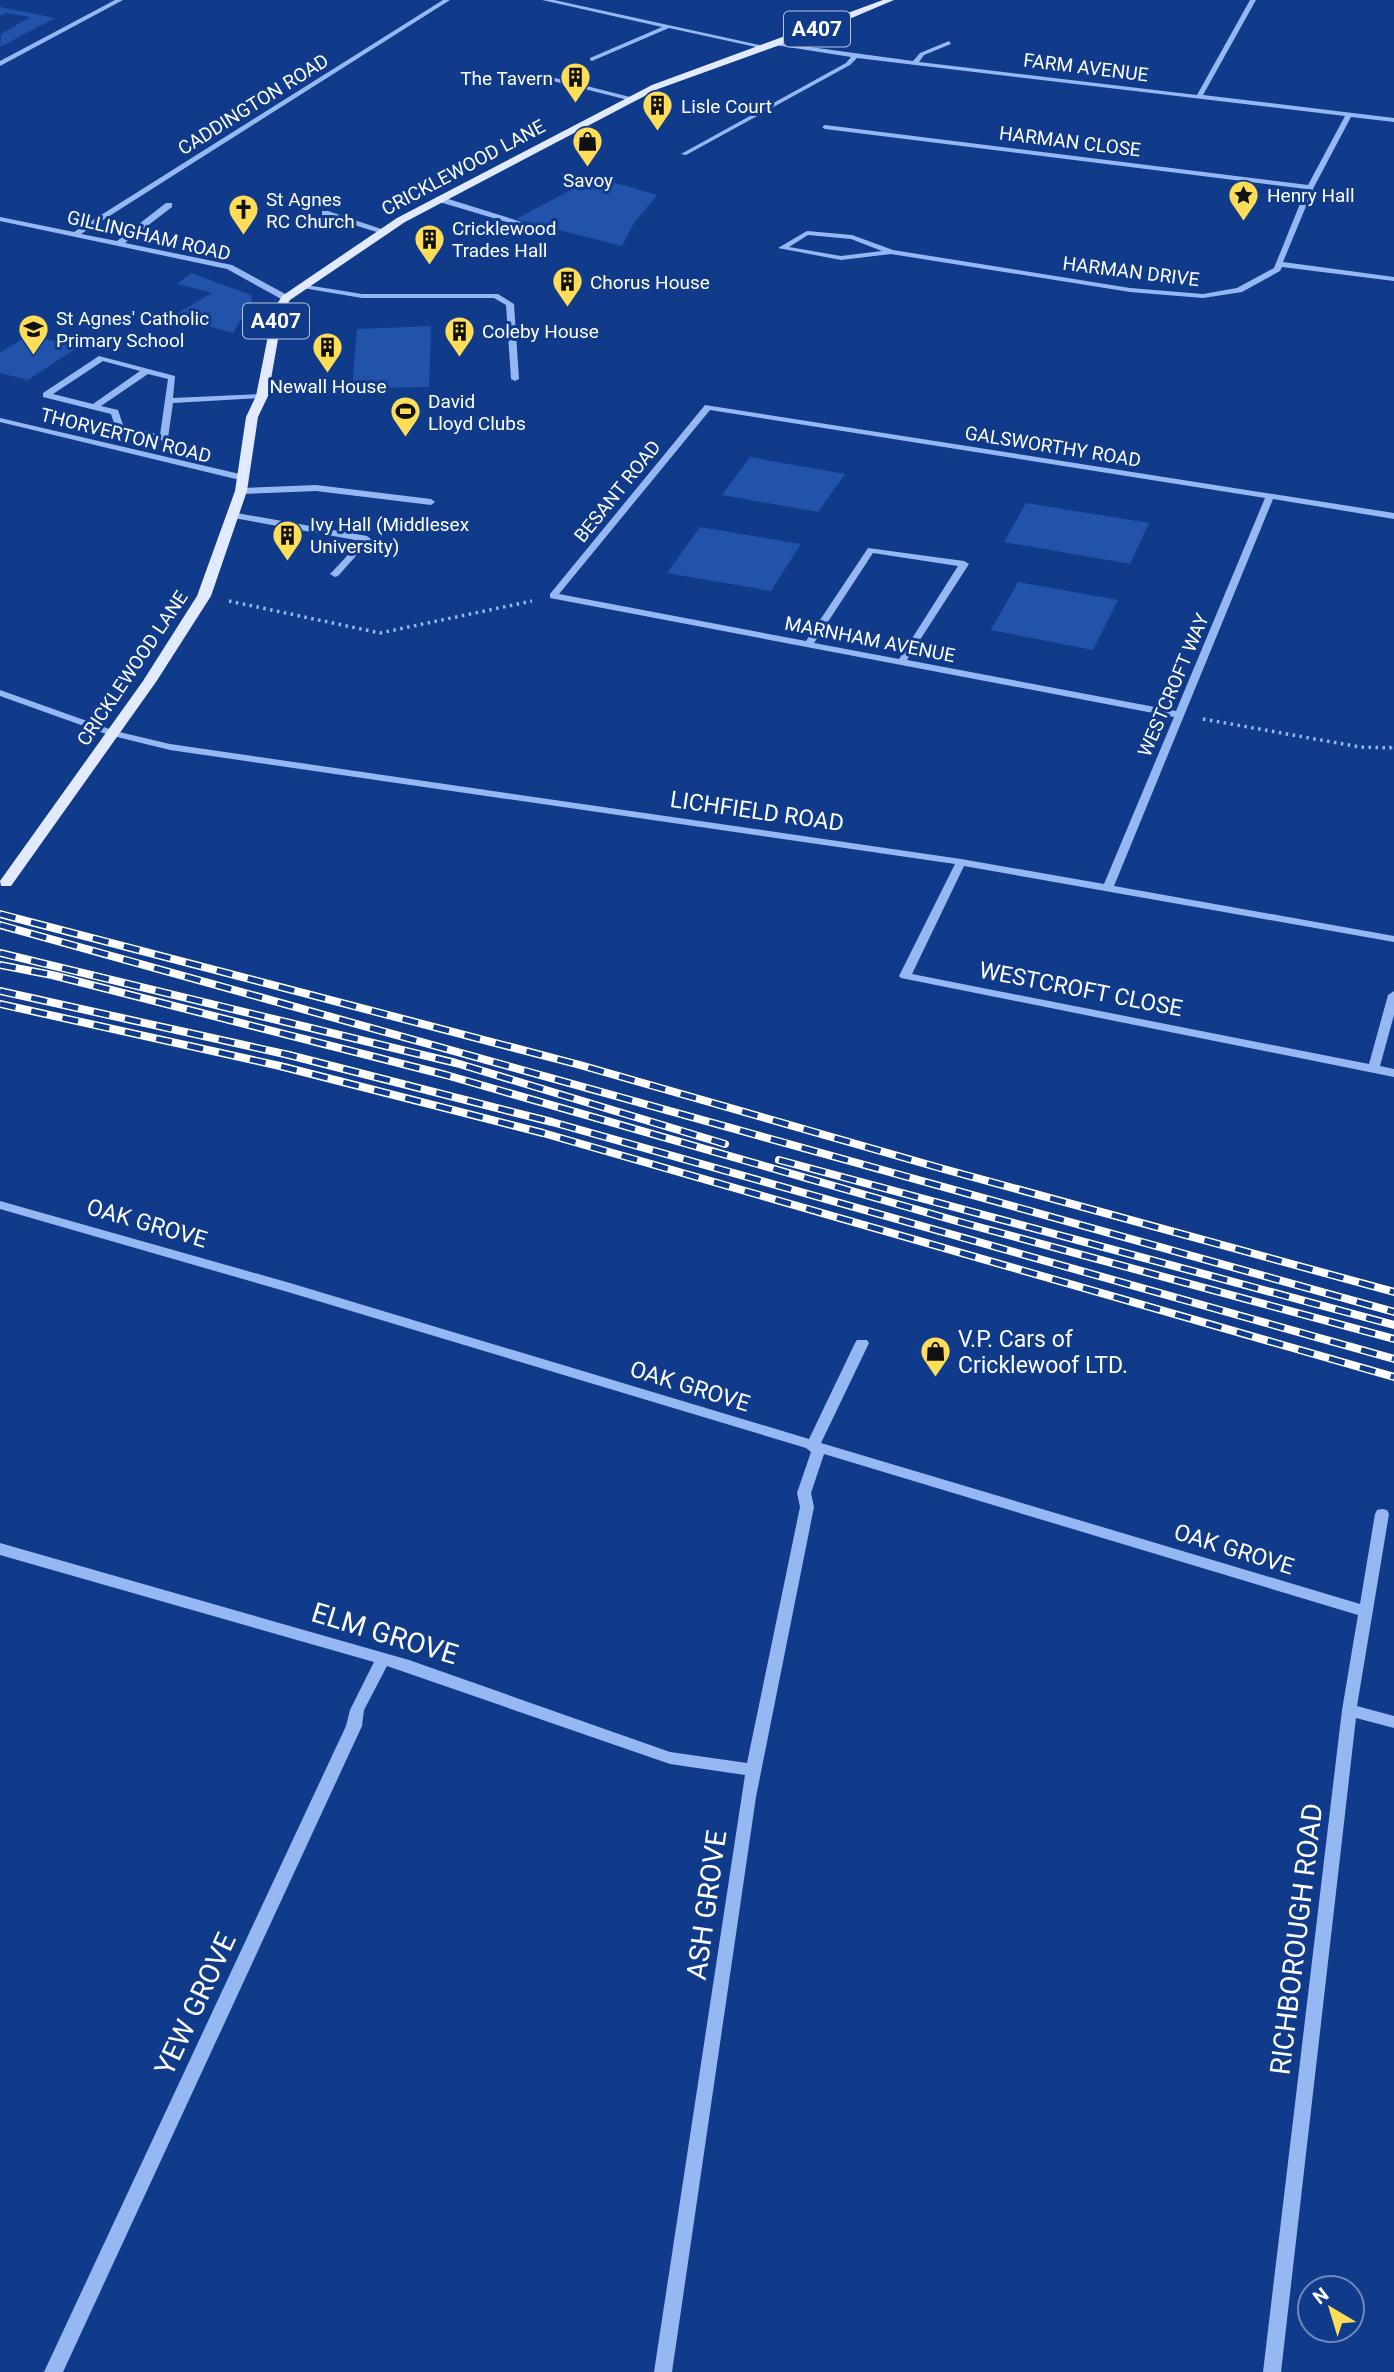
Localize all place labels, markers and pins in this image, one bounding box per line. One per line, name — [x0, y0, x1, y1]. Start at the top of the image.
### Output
building icon: The Tavern — [559, 61, 593, 105]
place label: The Tavern — [460, 67, 553, 90]
building icon: Lisle Court — [641, 89, 675, 133]
place label: Lisle Court — [681, 95, 772, 118]
shop icon: Savoy — [571, 124, 605, 168]
place label: Savoy — [563, 169, 613, 192]
place icon: Henry Hall — [1227, 178, 1261, 222]
place label: Henry Hall — [1267, 184, 1355, 207]
place label: St Agnes RC Church — [266, 188, 355, 233]
church icon: St Agnes RC Church — [226, 193, 260, 237]
place label: Cricklewood Trades Hall — [452, 217, 556, 262]
building icon: Cricklewood Trades Hall — [412, 222, 446, 266]
building icon: Chorus House — [550, 265, 584, 309]
place label: Chorus House — [590, 271, 710, 294]
place label: St Agnes' Catholic Primary School — [56, 307, 209, 352]
school or university icon: St Agnes' Catholic Primary School — [16, 312, 50, 356]
building icon: Coleby House — [442, 314, 476, 358]
place label: Coleby House — [482, 320, 599, 343]
building icon: Newall House — [311, 330, 345, 374]
place label: Newall House — [270, 375, 386, 398]
place label: David Lloyd Clubs — [428, 390, 526, 435]
sports icon: David Lloyd Clubs — [388, 395, 422, 439]
place label: Ivy Hall (Middlesex University) — [310, 513, 470, 558]
building icon: Ivy Hall (Middlesex University) — [270, 518, 304, 562]
place label: V.P. Cars of Cricklewoof LTD. — [958, 1326, 1128, 1379]
shop icon: V.P. Cars of Cricklewoof LTD. — [918, 1335, 952, 1379]

